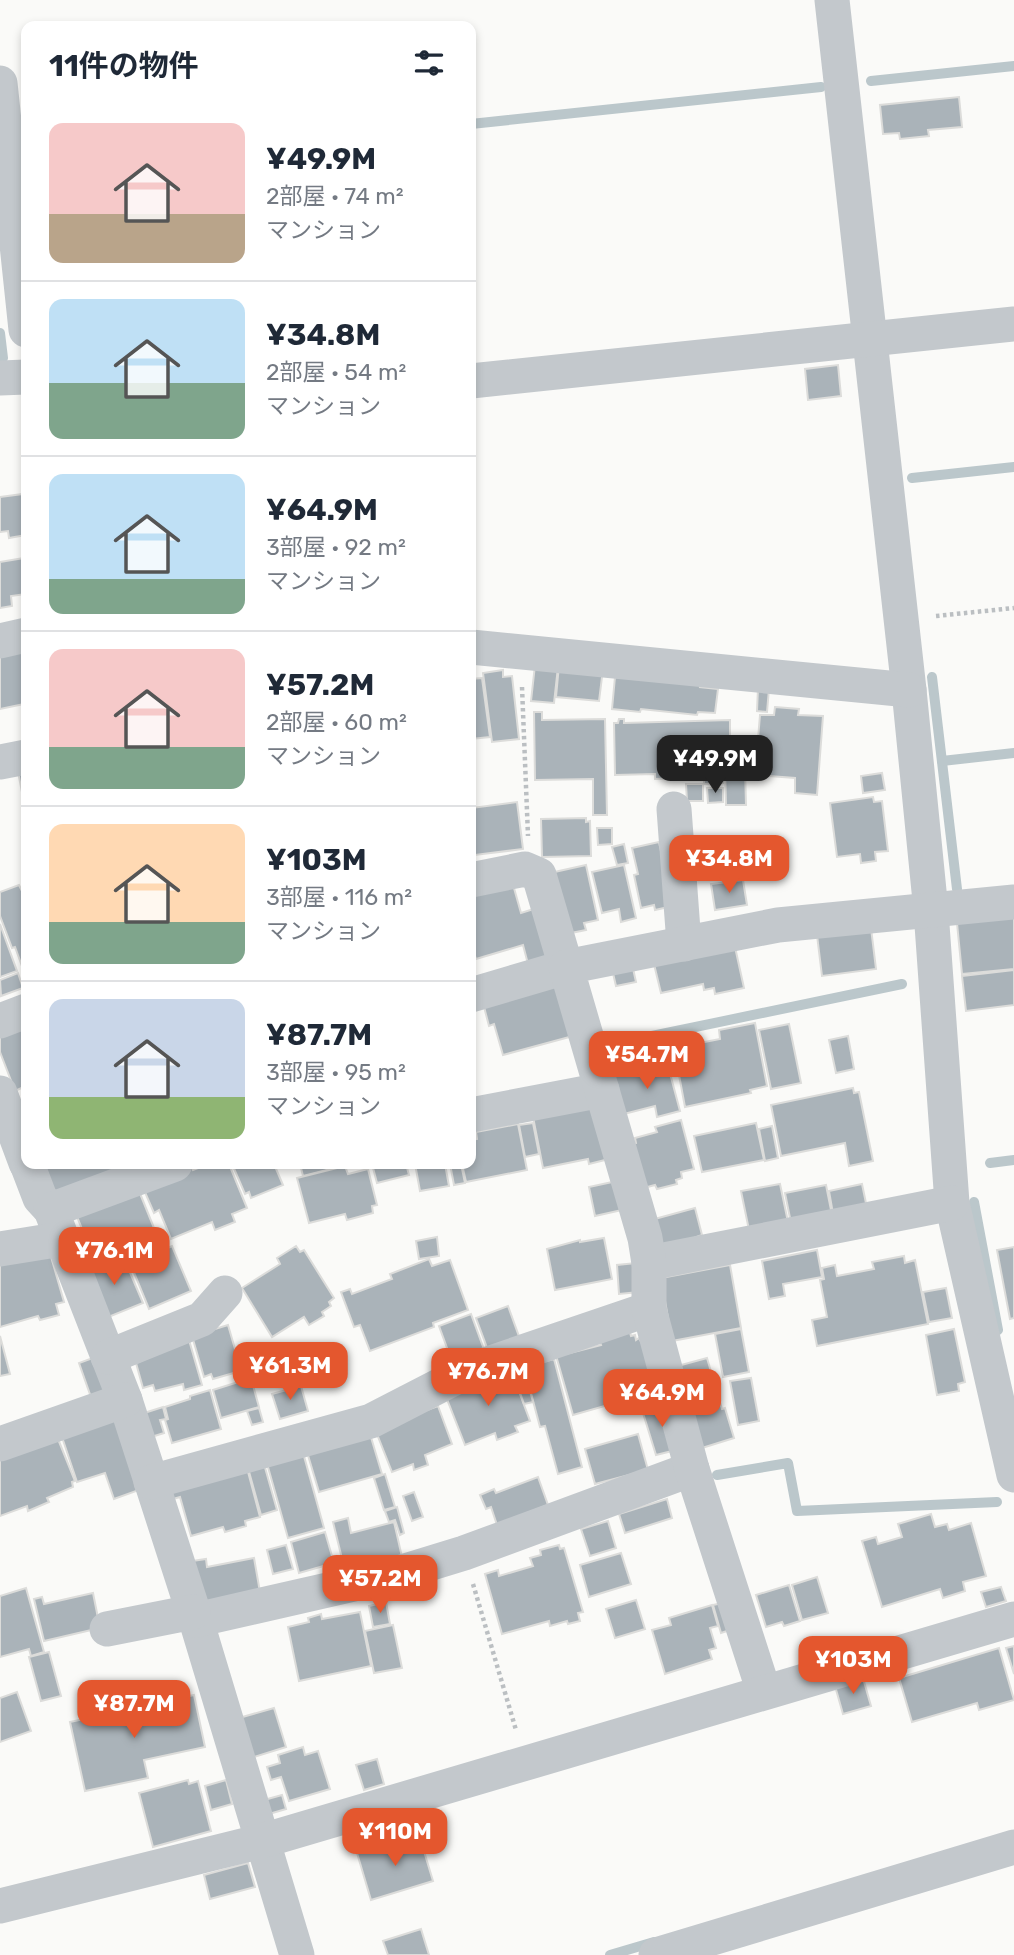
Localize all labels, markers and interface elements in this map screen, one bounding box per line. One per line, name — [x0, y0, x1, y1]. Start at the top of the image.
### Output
icon: filters — [410, 44, 448, 82]
text: 11件の物件 — [49, 48, 199, 84]
text: ¥49.9M — [266, 141, 376, 177]
icon: home — [105, 151, 189, 235]
text: 2部屋 · 74 m² — [266, 182, 404, 210]
text: マンション — [266, 216, 381, 244]
text: ¥34.8M — [266, 317, 380, 353]
icon: home — [105, 327, 189, 411]
text: 2部屋 · 54 m² — [266, 358, 406, 386]
text: マンション — [266, 392, 381, 420]
text: ¥64.9M — [266, 492, 378, 528]
icon: home — [105, 502, 189, 586]
text: 3部屋 · 92 m² — [266, 533, 406, 561]
text: マンション — [266, 567, 381, 595]
text: ¥57.2M — [266, 667, 374, 703]
icon: home — [105, 677, 189, 761]
text: 2部屋 · 60 m² — [266, 708, 407, 736]
pin: ¥49.9M — [658, 736, 772, 795]
text: マンション — [266, 742, 381, 770]
text: ¥49.9M — [673, 744, 757, 772]
pin: ¥34.8M — [672, 836, 786, 895]
text: ¥103M — [266, 842, 367, 878]
text: ¥34.8M — [685, 844, 773, 872]
icon: home — [105, 852, 189, 936]
text: 3部屋 · 116 m² — [266, 883, 412, 911]
text: マンション — [266, 917, 381, 945]
text: ¥87.7M — [266, 1017, 372, 1053]
icon: home — [105, 1027, 189, 1111]
pin: ¥54.7M — [590, 1032, 704, 1091]
text: ¥54.7M — [605, 1040, 689, 1068]
text: 3部屋 · 95 m² — [266, 1058, 406, 1086]
text: マンション — [266, 1092, 381, 1120]
pin: ¥76.1M — [57, 1228, 171, 1287]
text: ¥76.1M — [75, 1236, 153, 1264]
pin: ¥61.3M — [233, 1342, 347, 1402]
pin: ¥76.7M — [431, 1348, 545, 1408]
text: ¥61.3M — [249, 1351, 331, 1379]
text: ¥76.7M — [447, 1357, 529, 1385]
pin: ¥64.9M — [605, 1370, 719, 1429]
text: ¥64.9M — [619, 1378, 705, 1406]
pin: ¥57.2M — [323, 1556, 437, 1615]
text: ¥57.2M — [338, 1564, 422, 1592]
pin: ¥103M — [804, 1636, 902, 1696]
text: ¥103M — [814, 1645, 892, 1673]
pin: ¥87.7M — [77, 1680, 191, 1740]
text: ¥87.7M — [93, 1689, 175, 1717]
pin: ¥110M — [346, 1808, 444, 1868]
text: ¥110M — [358, 1817, 432, 1845]

